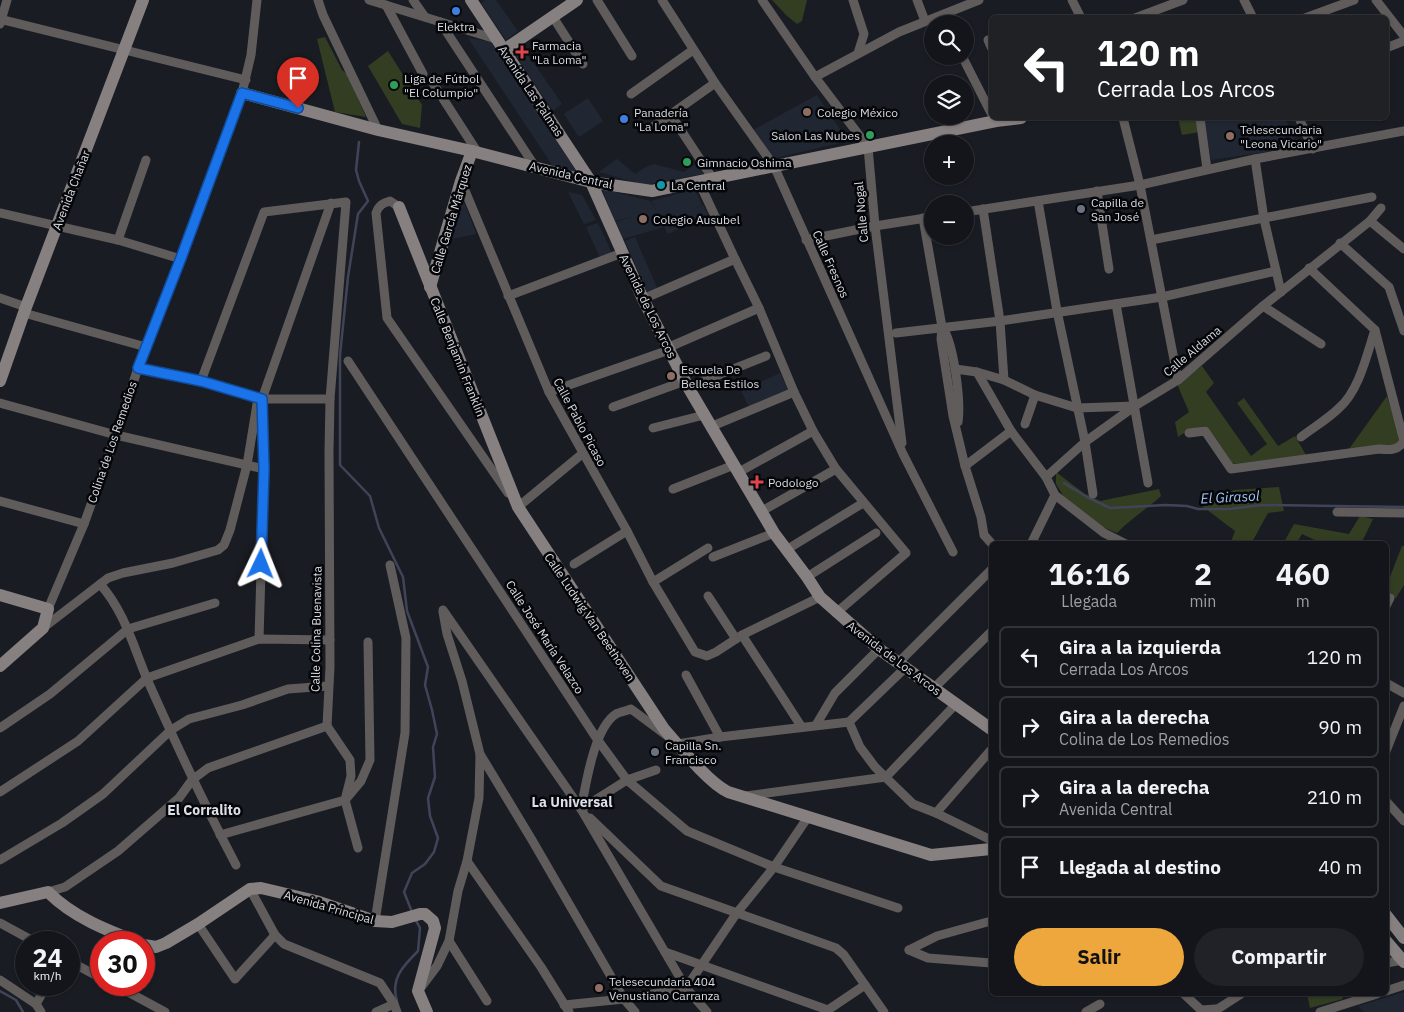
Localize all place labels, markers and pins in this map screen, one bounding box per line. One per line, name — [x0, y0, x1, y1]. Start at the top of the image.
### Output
marker: Elektra — [450, 5, 462, 17]
place label: Elektra — [437, 19, 476, 34]
place label: Farmacia "La Loma" — [532, 38, 587, 67]
marker: Farmacia "La Loma" — [516, 46, 528, 58]
pin — [277, 57, 319, 108]
place label: Liga de Fútbol "El Columpio" — [404, 71, 479, 100]
marker: Liga de Fútbol "El Columpio" — [388, 79, 400, 91]
place label: Panadería "La Loma" — [634, 105, 689, 134]
place label: Colegio México — [817, 105, 898, 120]
marker: Colegio México — [801, 106, 813, 118]
marker: Panadería "La Loma" — [618, 113, 630, 125]
place label: Telesecundaria "Leona Vicario" — [1240, 122, 1322, 151]
place label: Salon Las Nubes — [771, 128, 860, 143]
marker: Salon Las Nubes — [864, 129, 876, 141]
marker: Telesecundaria "Leona Vicario" — [1224, 130, 1236, 142]
place label: Gimnacio Oshima — [697, 155, 792, 170]
marker: Gimnacio Oshima — [681, 156, 693, 168]
place label: La Central — [671, 178, 725, 193]
marker: La Central — [655, 179, 667, 191]
place label: Capilla de San José — [1091, 195, 1144, 224]
marker: Capilla de San José — [1075, 203, 1087, 215]
place label: Colegio Ausubel — [653, 212, 740, 227]
marker: Colegio Ausubel — [637, 213, 649, 225]
place label: Escuela De Bellesa Estilos — [681, 362, 760, 391]
marker: Escuela De Bellesa Estilos — [665, 370, 677, 382]
marker: Podologo — [750, 475, 764, 489]
place label: Podologo — [768, 475, 819, 490]
place label: Capilla Sn. Francisco — [665, 738, 722, 767]
marker: Capilla Sn. Francisco — [649, 746, 661, 758]
place label: Telesecundaria 404 Venustiano Carranza — [609, 974, 720, 1003]
marker: Telesecundaria 404 Venustiano Carranza — [593, 982, 605, 994]

